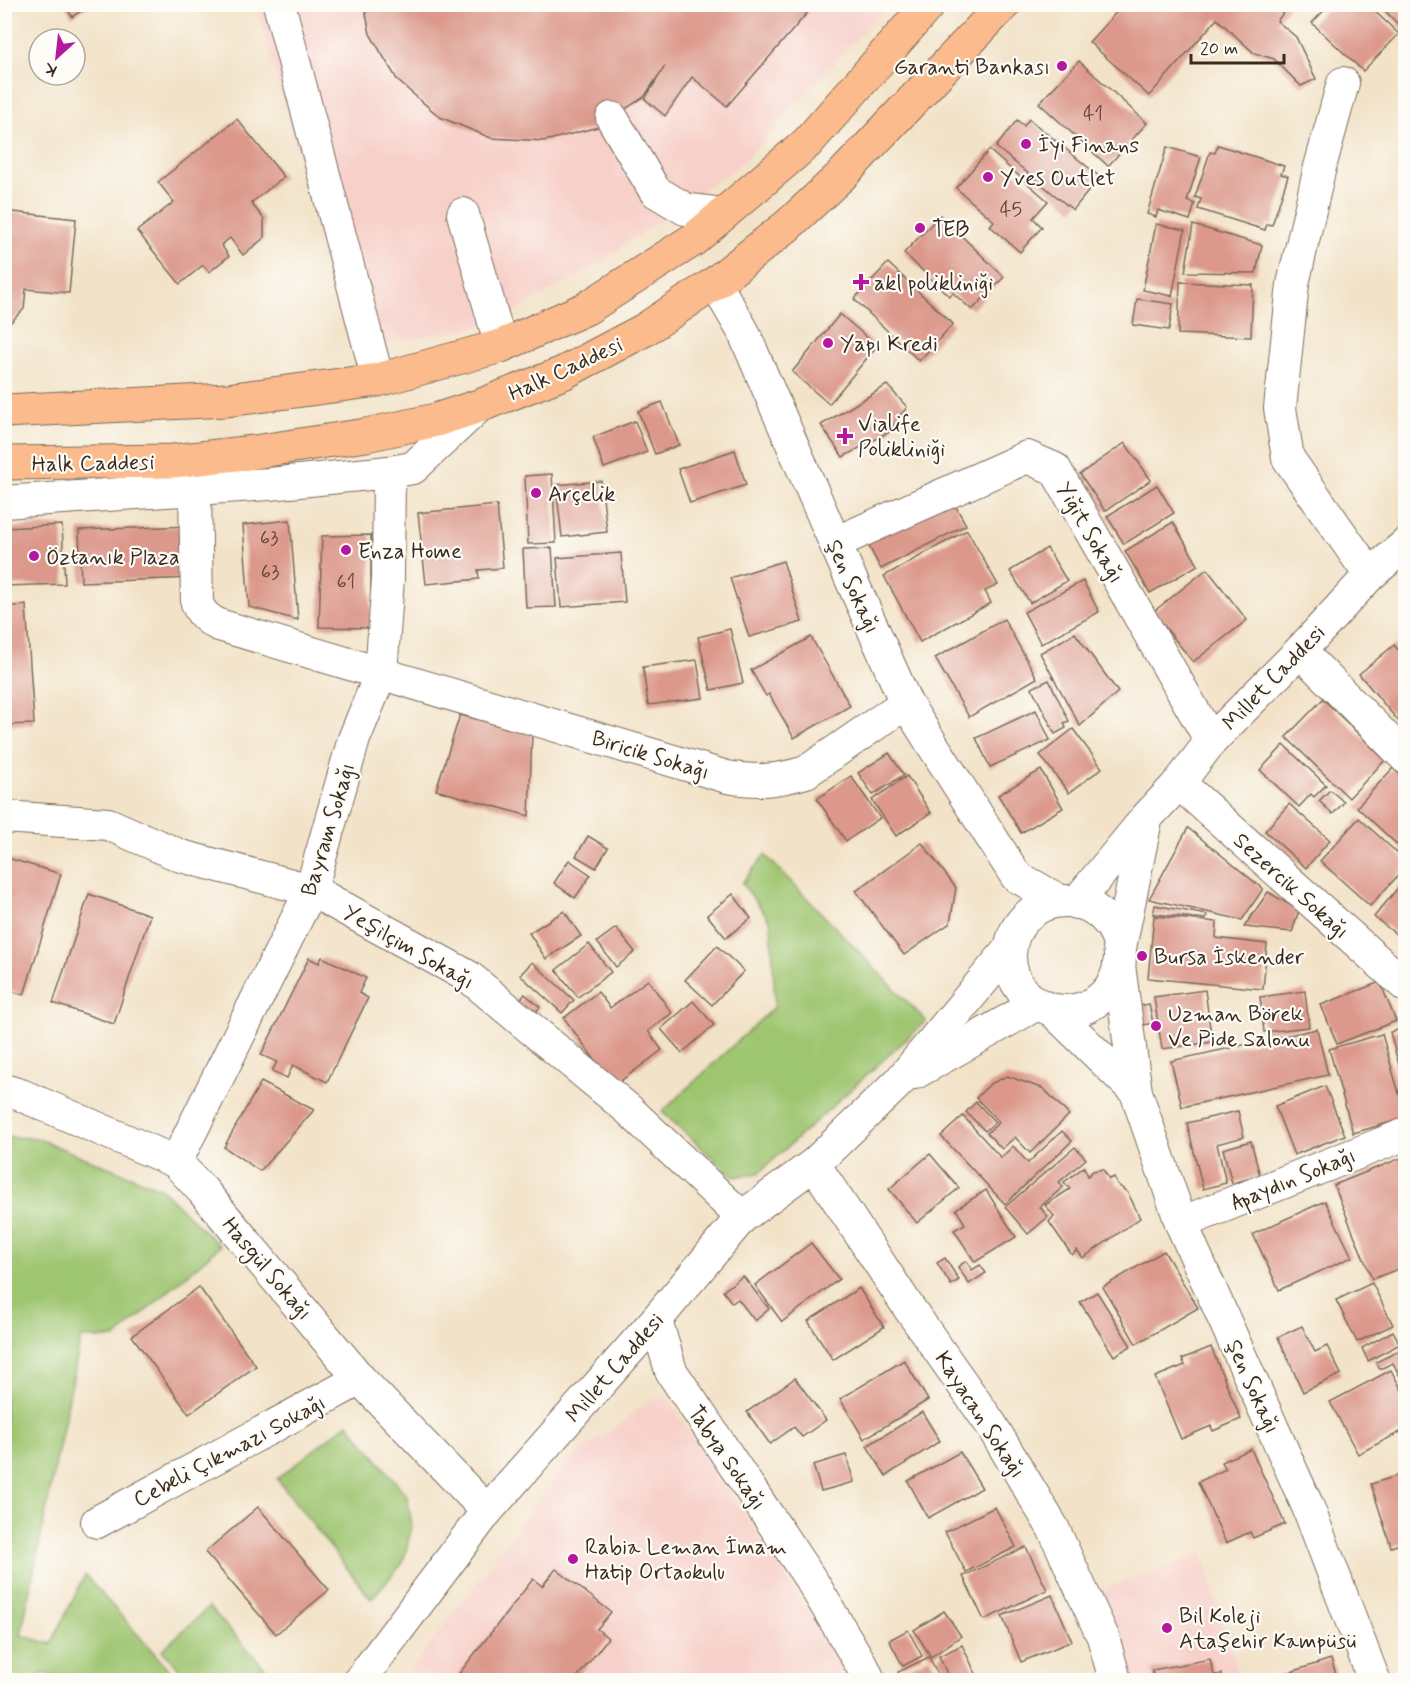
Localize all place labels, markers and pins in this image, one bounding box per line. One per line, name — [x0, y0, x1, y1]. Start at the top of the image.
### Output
place label: Garanti Bankası — [894, 54, 1050, 82]
marker: Garanti Bankası — [1055, 59, 1069, 73]
place label: İyi Finans — [1038, 132, 1139, 160]
marker: İyi Finans — [1019, 137, 1033, 151]
place label: Yves Outlet — [1000, 165, 1115, 193]
marker: Yves Outlet — [981, 170, 995, 184]
place label: TEB — [932, 216, 969, 244]
marker: TEB — [913, 221, 927, 235]
place label: akl polikliniği — [874, 270, 993, 299]
marker: akl polikliniği — [852, 273, 870, 291]
place label: Yapı Kredi — [840, 331, 938, 359]
marker: Yapı Kredi — [821, 336, 835, 350]
place label: Vialife Polikliniği — [858, 411, 945, 465]
marker: Vialife Polikliniği — [836, 427, 854, 445]
place label: Arçelik — [548, 481, 615, 509]
marker: Arçelik — [529, 486, 543, 500]
place label: Enza Home — [358, 538, 462, 566]
marker: Enza Home — [339, 543, 353, 557]
place label: Öztanık Plaza — [46, 544, 180, 572]
marker: Öztanık Plaza — [27, 549, 41, 563]
place label: Bursa İskender — [1154, 944, 1305, 972]
marker: Bursa İskender — [1135, 949, 1149, 963]
place label: Uzman Börek Ve Pide Salonu — [1168, 1001, 1310, 1054]
marker: Uzman Börek Ve Pide Salonu — [1149, 1019, 1163, 1033]
place label: Rabia Leman İmam Hatip Ortaokulu — [585, 1534, 787, 1587]
marker: Rabia Leman İmam Hatip Ortaokulu — [566, 1552, 580, 1566]
place label: Bil Koleji Ataşehir Kampüsü — [1179, 1603, 1356, 1656]
marker: Bil Koleji Ataşehir Kampüsü — [1160, 1621, 1174, 1635]

